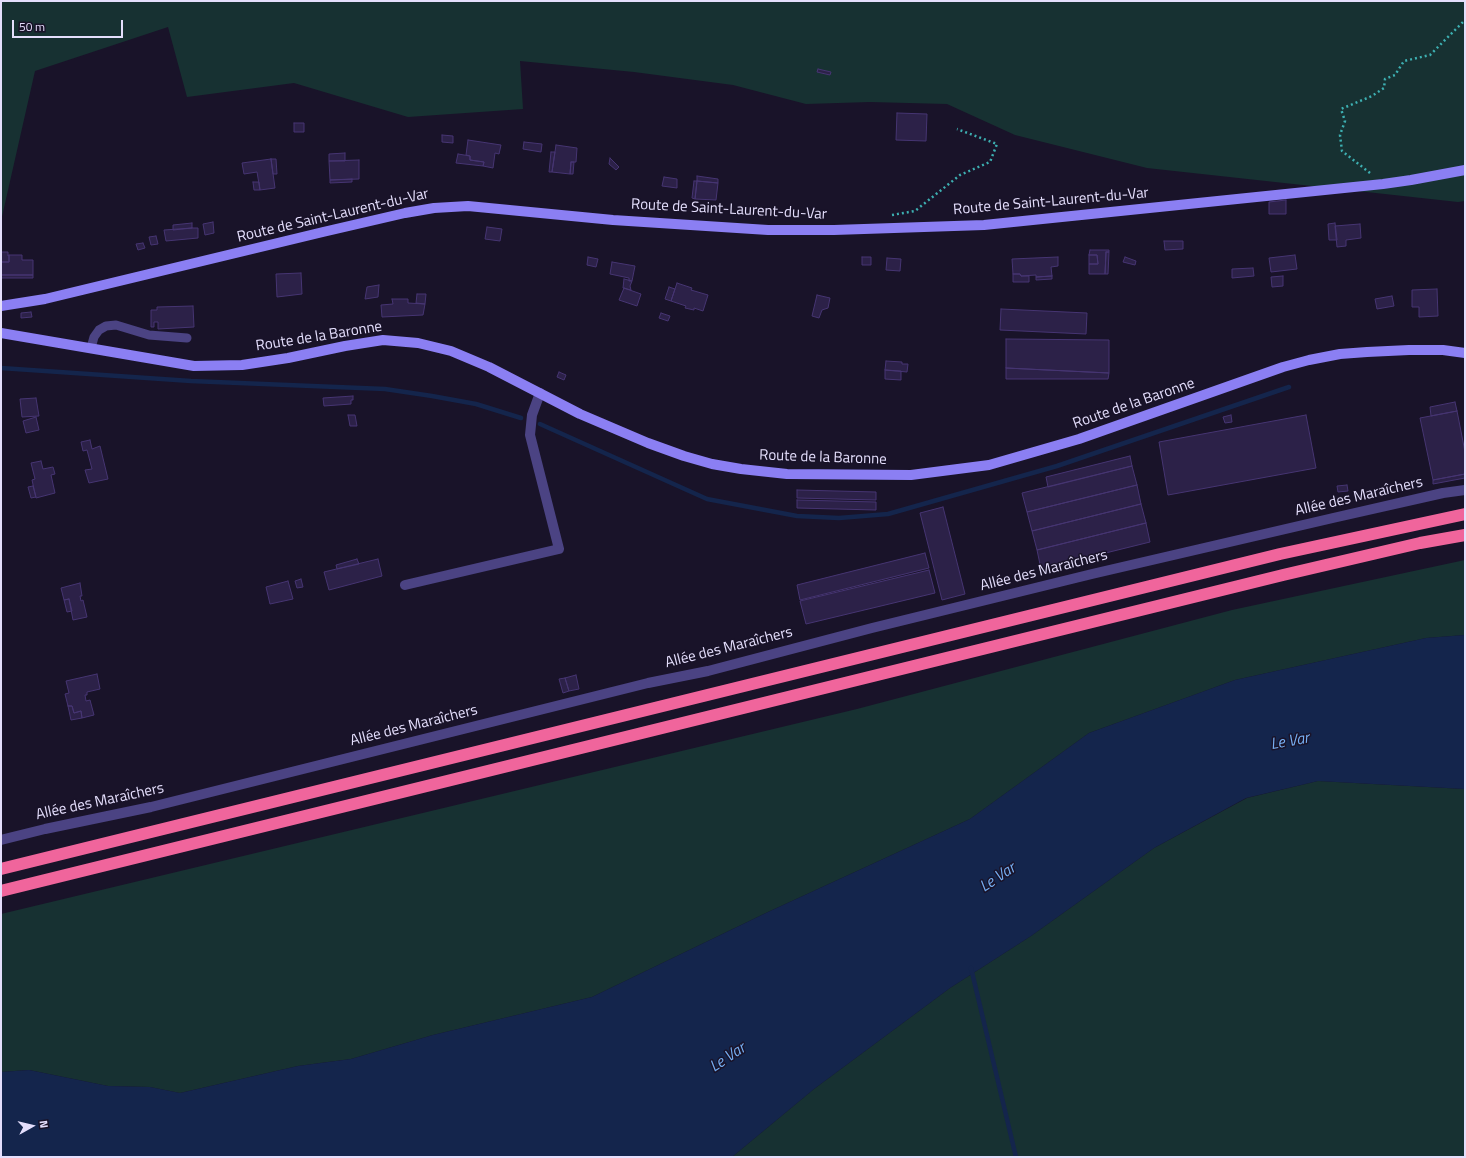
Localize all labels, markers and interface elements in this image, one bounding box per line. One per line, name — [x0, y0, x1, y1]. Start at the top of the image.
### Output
scale bar — [14, 12, 125, 38]
text: 50 m — [19, 17, 45, 36]
street label: Route de Saint-Laurent-du-Var — [952, 184, 1150, 220]
street label: Route de Saint-Laurent-du-Var — [235, 185, 431, 247]
street label: Route de Saint-Laurent-du-Var — [631, 196, 827, 224]
street label: Route de la Baronne — [255, 318, 383, 356]
street label: Route de la Baronne — [1071, 375, 1197, 433]
street label: Route de la Baronne — [759, 447, 887, 469]
street label: Allée des Maraîchers — [1293, 474, 1425, 520]
street label: Allée des Maraîchers — [978, 546, 1110, 596]
street label: Allée des Maraîchers — [663, 623, 795, 673]
street label: Allée des Maraîchers — [348, 701, 480, 751]
water label: Le Var — [1269, 729, 1311, 755]
street label: Allée des Maraîchers — [34, 780, 166, 824]
water label: Le Var — [976, 859, 1020, 897]
water label: Le Var — [706, 1039, 750, 1077]
north arrow — [12, 1106, 52, 1146]
text: N — [35, 1119, 52, 1129]

